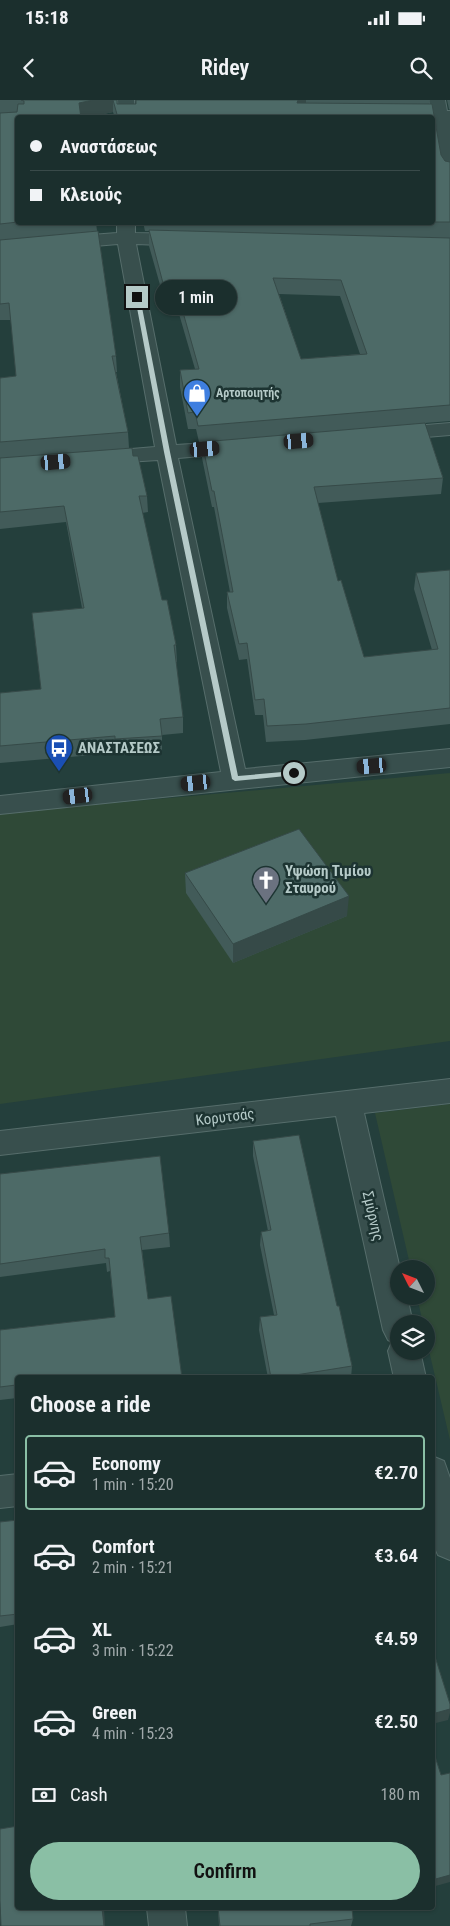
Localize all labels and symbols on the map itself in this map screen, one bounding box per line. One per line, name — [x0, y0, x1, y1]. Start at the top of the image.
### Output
callout: 1 min — [154, 280, 237, 314]
route end — [126, 286, 148, 308]
shop icon: Αρτοποιητής — [182, 378, 212, 417]
place label: Αρτοποιητής — [216, 386, 280, 400]
car — [283, 432, 314, 450]
car — [189, 440, 220, 458]
car — [40, 453, 71, 471]
bus stop icon: ΑΝΑΣΤΑΣΕΩΣ — [44, 733, 74, 772]
place label: ΑΝΑΣΤΑΣΕΩΣ — [78, 739, 161, 757]
car — [356, 757, 387, 775]
route start — [283, 762, 305, 784]
car — [180, 774, 211, 792]
car — [62, 787, 93, 805]
place label: Υψώση Τιμίου Σταυρού — [285, 862, 371, 897]
church icon: Υψώση Τιμίου Σταυρού — [251, 865, 281, 904]
street label: Κορυτσάς — [195, 1104, 255, 1130]
street label: Σμύρνης — [359, 1189, 387, 1243]
north arrow — [390, 1260, 435, 1305]

